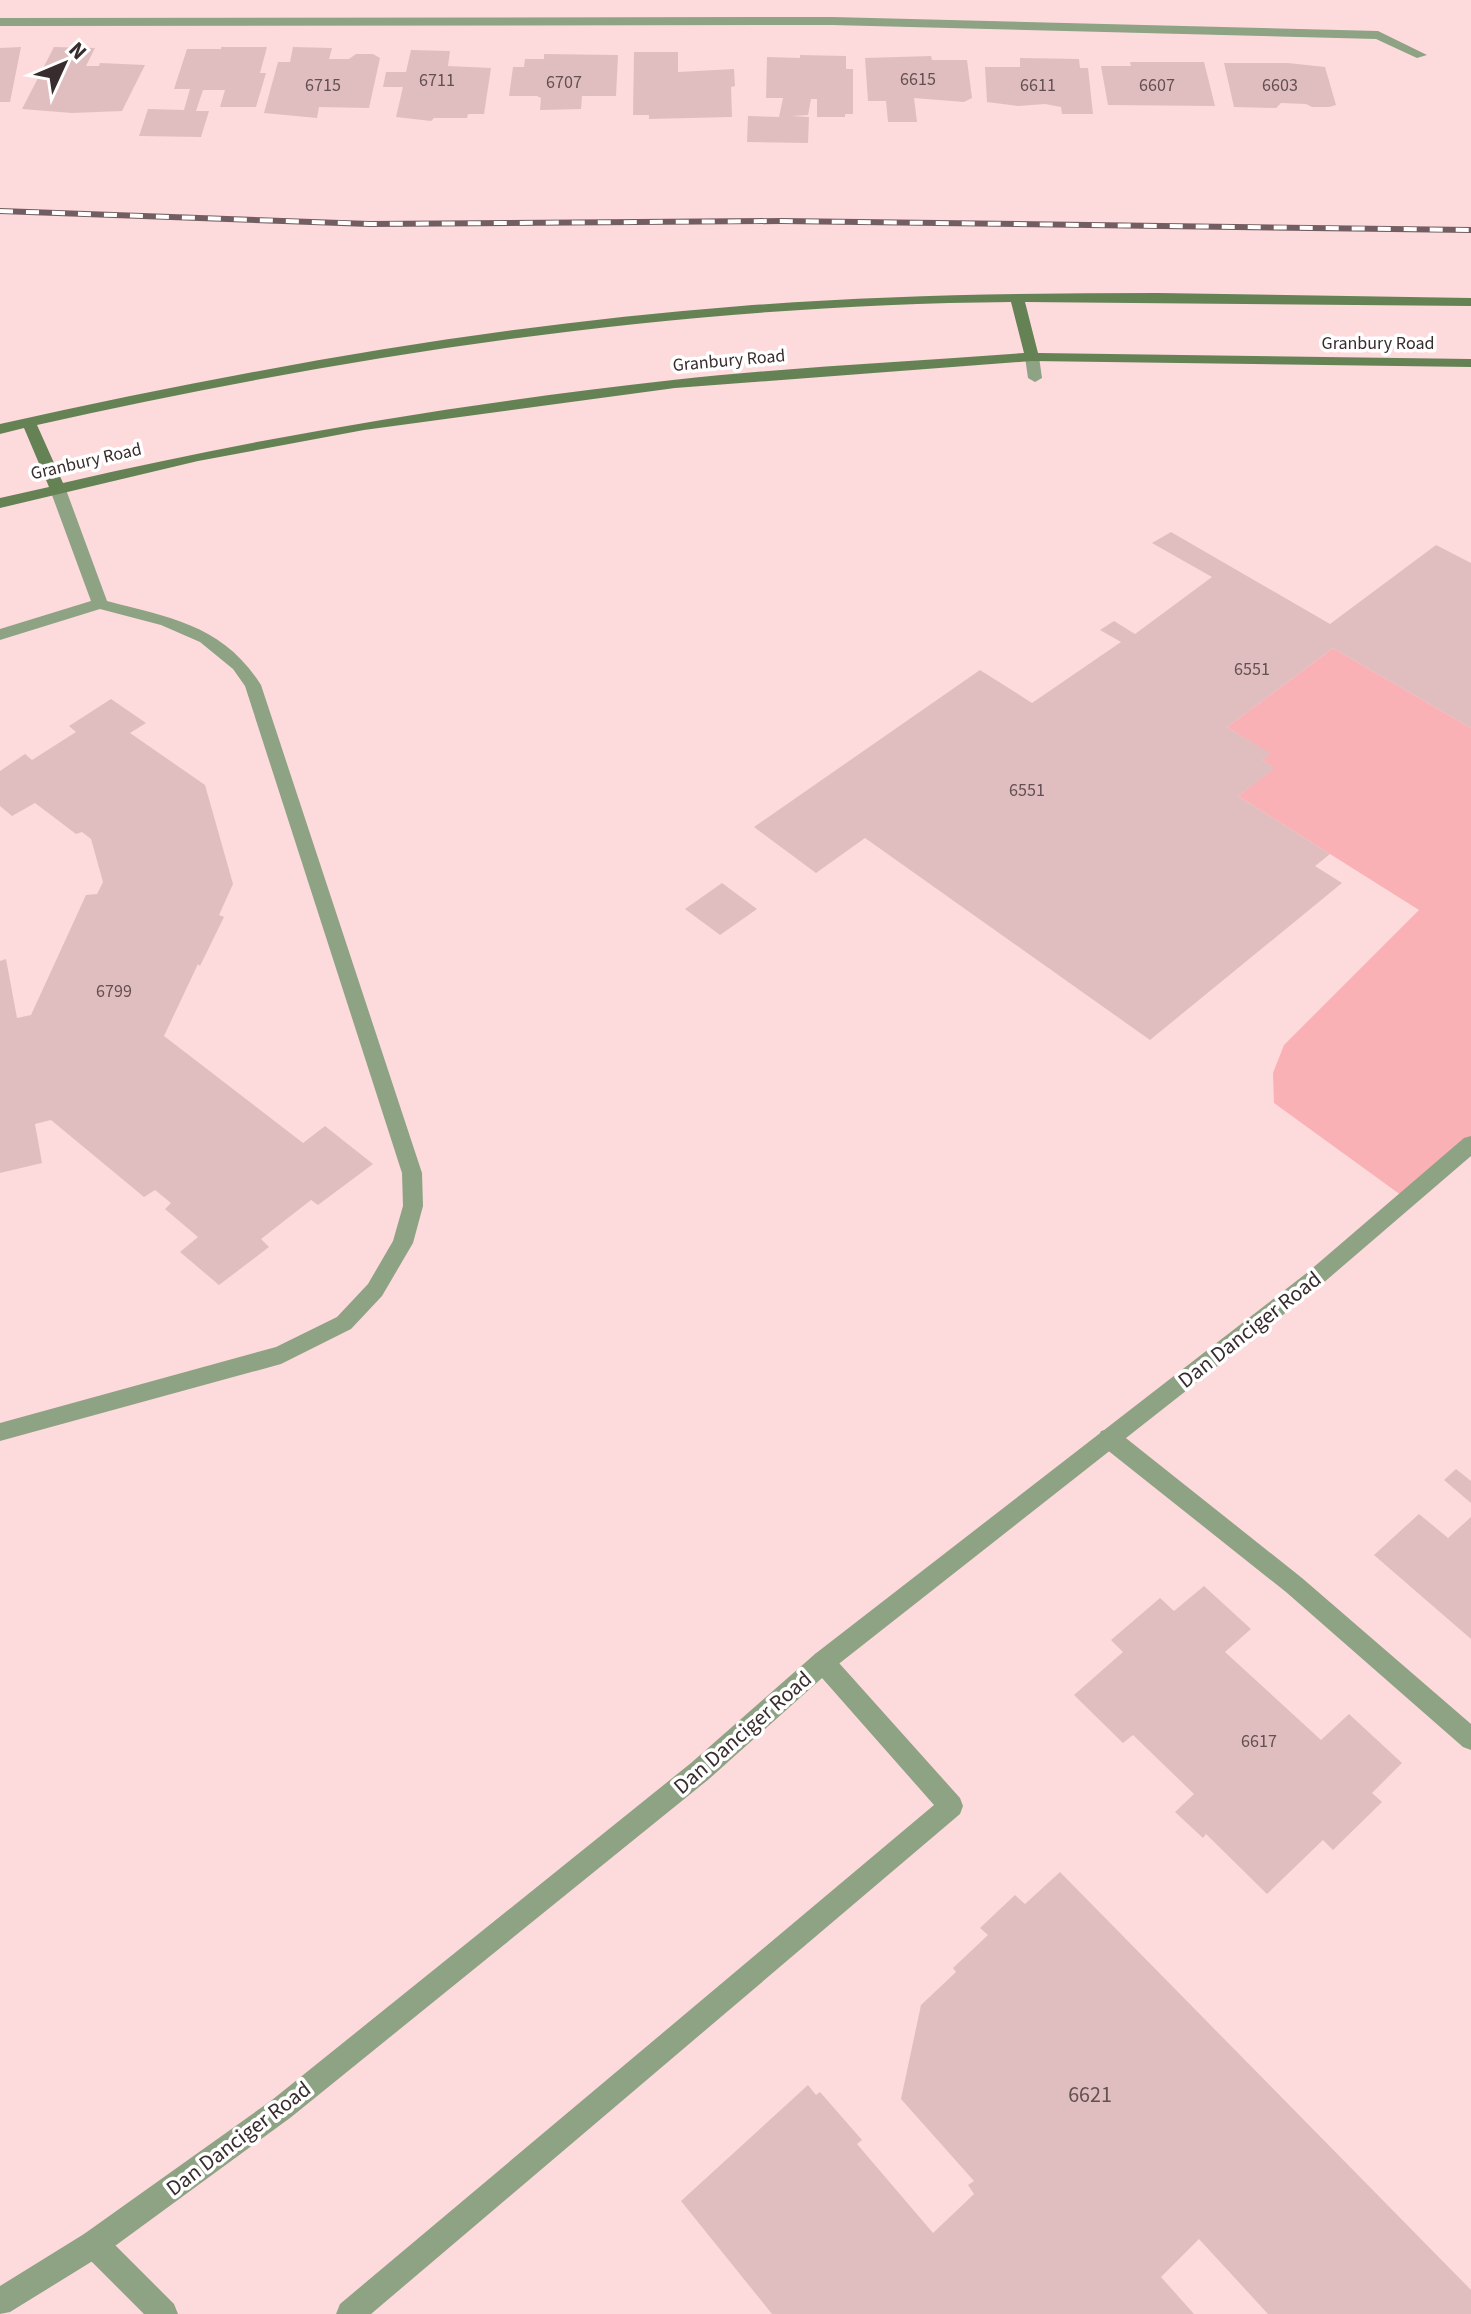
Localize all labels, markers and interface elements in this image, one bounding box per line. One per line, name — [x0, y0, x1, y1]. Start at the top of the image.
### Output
north arrow — [24, 24, 104, 104]
text: N — [61, 34, 94, 67]
house number: 6615 — [900, 67, 936, 92]
house number: 6711 — [419, 68, 455, 93]
house number: 6707 — [546, 70, 582, 95]
house number: 6715 — [305, 73, 341, 98]
house number: 6611 — [1020, 73, 1056, 98]
house number: 6607 — [1139, 73, 1175, 98]
house number: 6603 — [1262, 73, 1298, 98]
street label: Granbury Road — [1322, 331, 1434, 356]
street label: Granbury Road — [672, 343, 786, 378]
street label: Granbury Road — [28, 437, 144, 486]
house number: 6551 — [1234, 657, 1270, 682]
house number: 6551 — [1009, 778, 1045, 803]
house number: 6799 — [96, 979, 132, 1004]
street label: Dan Danciger Road — [1171, 1264, 1328, 1396]
street label: Dan Danciger Road — [666, 1664, 819, 1802]
house number: 6617 — [1241, 1729, 1277, 1754]
street label: Dan Danciger Road — [159, 2074, 318, 2204]
house number: 6621 — [1068, 2079, 1112, 2111]

